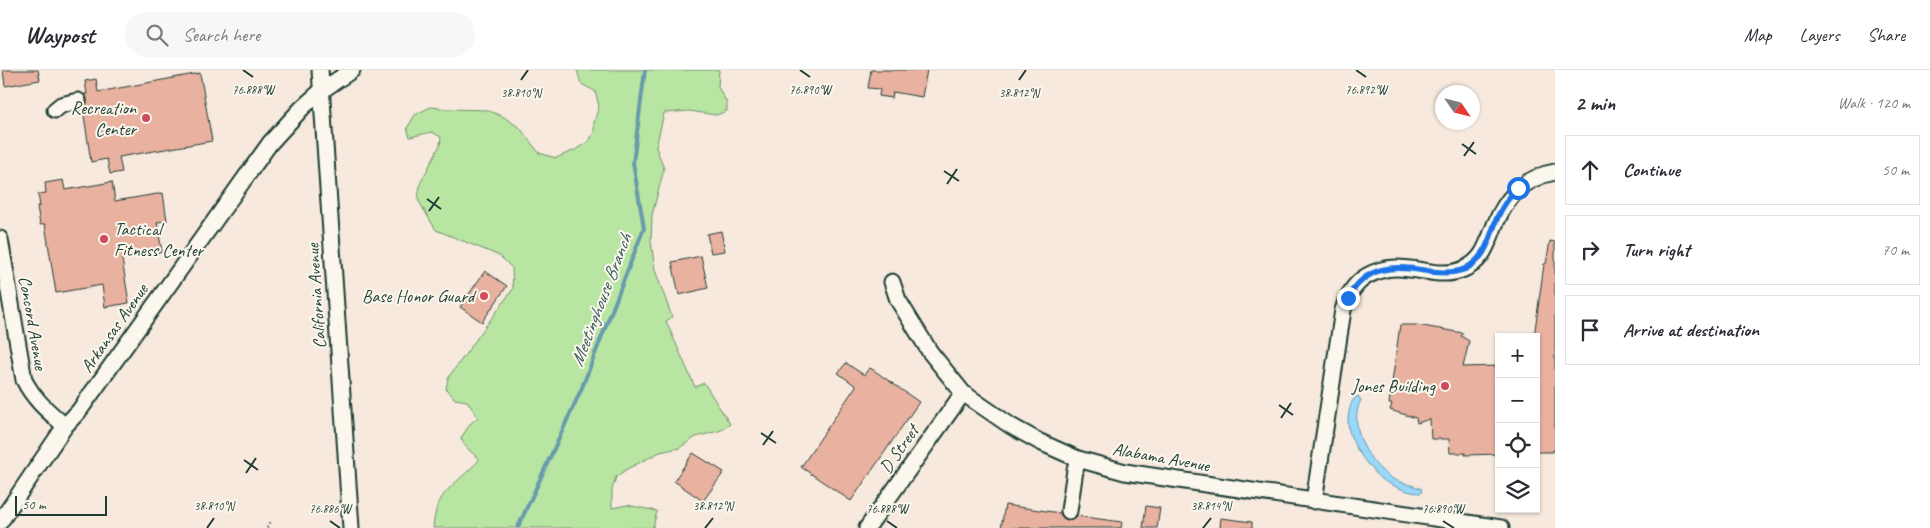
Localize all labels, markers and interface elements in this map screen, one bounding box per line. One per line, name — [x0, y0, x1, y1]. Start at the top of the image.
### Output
search box — [125, 12, 475, 57]
text: Waypost — [25, 20, 95, 50]
icon: search — [143, 21, 171, 49]
text: Search here — [183, 23, 260, 47]
text: Map — [1744, 24, 1772, 46]
text: Layers — [1800, 24, 1839, 46]
text: Share — [1867, 24, 1905, 46]
text: 76.888°W — [232, 82, 276, 98]
text: 76.890°W — [789, 82, 833, 98]
text: 76.892°W — [1345, 82, 1389, 98]
text: 38.810°N — [501, 85, 543, 101]
text: 38.812°N — [999, 85, 1041, 101]
north arrow — [1435, 85, 1480, 130]
text: 2 min — [1575, 90, 1615, 116]
text: Walk · 120 m — [1838, 93, 1910, 113]
place label: Recreation Center — [71, 97, 138, 140]
marker: Recreation Center — [140, 112, 152, 124]
icon: ahead — [1576, 156, 1604, 184]
text: Continue — [1623, 158, 1680, 182]
text: 50 m — [1882, 160, 1909, 180]
route start — [1507, 177, 1530, 200]
place label: Tactical Fitness Center — [114, 218, 206, 261]
water label: Meetinghouse Branch — [565, 229, 638, 370]
marker: Tactical Fitness Center — [98, 233, 110, 245]
icon: right — [1576, 236, 1604, 264]
text: Turn right — [1623, 238, 1690, 262]
text: 70 m — [1882, 240, 1909, 260]
street label: California Avenue — [301, 242, 331, 349]
street label: Concord Avenue — [14, 274, 52, 373]
street label: Arkansas Avenue — [75, 279, 153, 376]
place label: Base Honor Guard — [362, 285, 477, 307]
route end — [1337, 287, 1360, 310]
marker: Base Honor Guard — [478, 290, 490, 302]
icon: arrive — [1576, 316, 1604, 344]
text: Arrive at destination — [1623, 318, 1759, 342]
map controls — [1495, 333, 1540, 513]
button: + — [1495, 333, 1540, 378]
place label: Jones Building — [1351, 375, 1437, 397]
button: − — [1495, 378, 1540, 423]
marker: Jones Building — [1439, 380, 1451, 392]
street label: D Street — [875, 418, 925, 477]
button: locate — [1495, 423, 1540, 468]
street label: Alabama Avenue — [1111, 438, 1212, 477]
button: layers — [1495, 468, 1540, 513]
scale bar — [15, 493, 108, 516]
text: 50 m — [22, 496, 46, 513]
text: 38.810°N — [194, 498, 236, 514]
text: 38.812°N — [693, 498, 735, 514]
text: 38.814°N — [1191, 498, 1233, 514]
text: 76.886°W — [309, 501, 353, 517]
text: 76.888°W — [866, 501, 910, 517]
text: 76.890°W — [1422, 501, 1466, 517]

